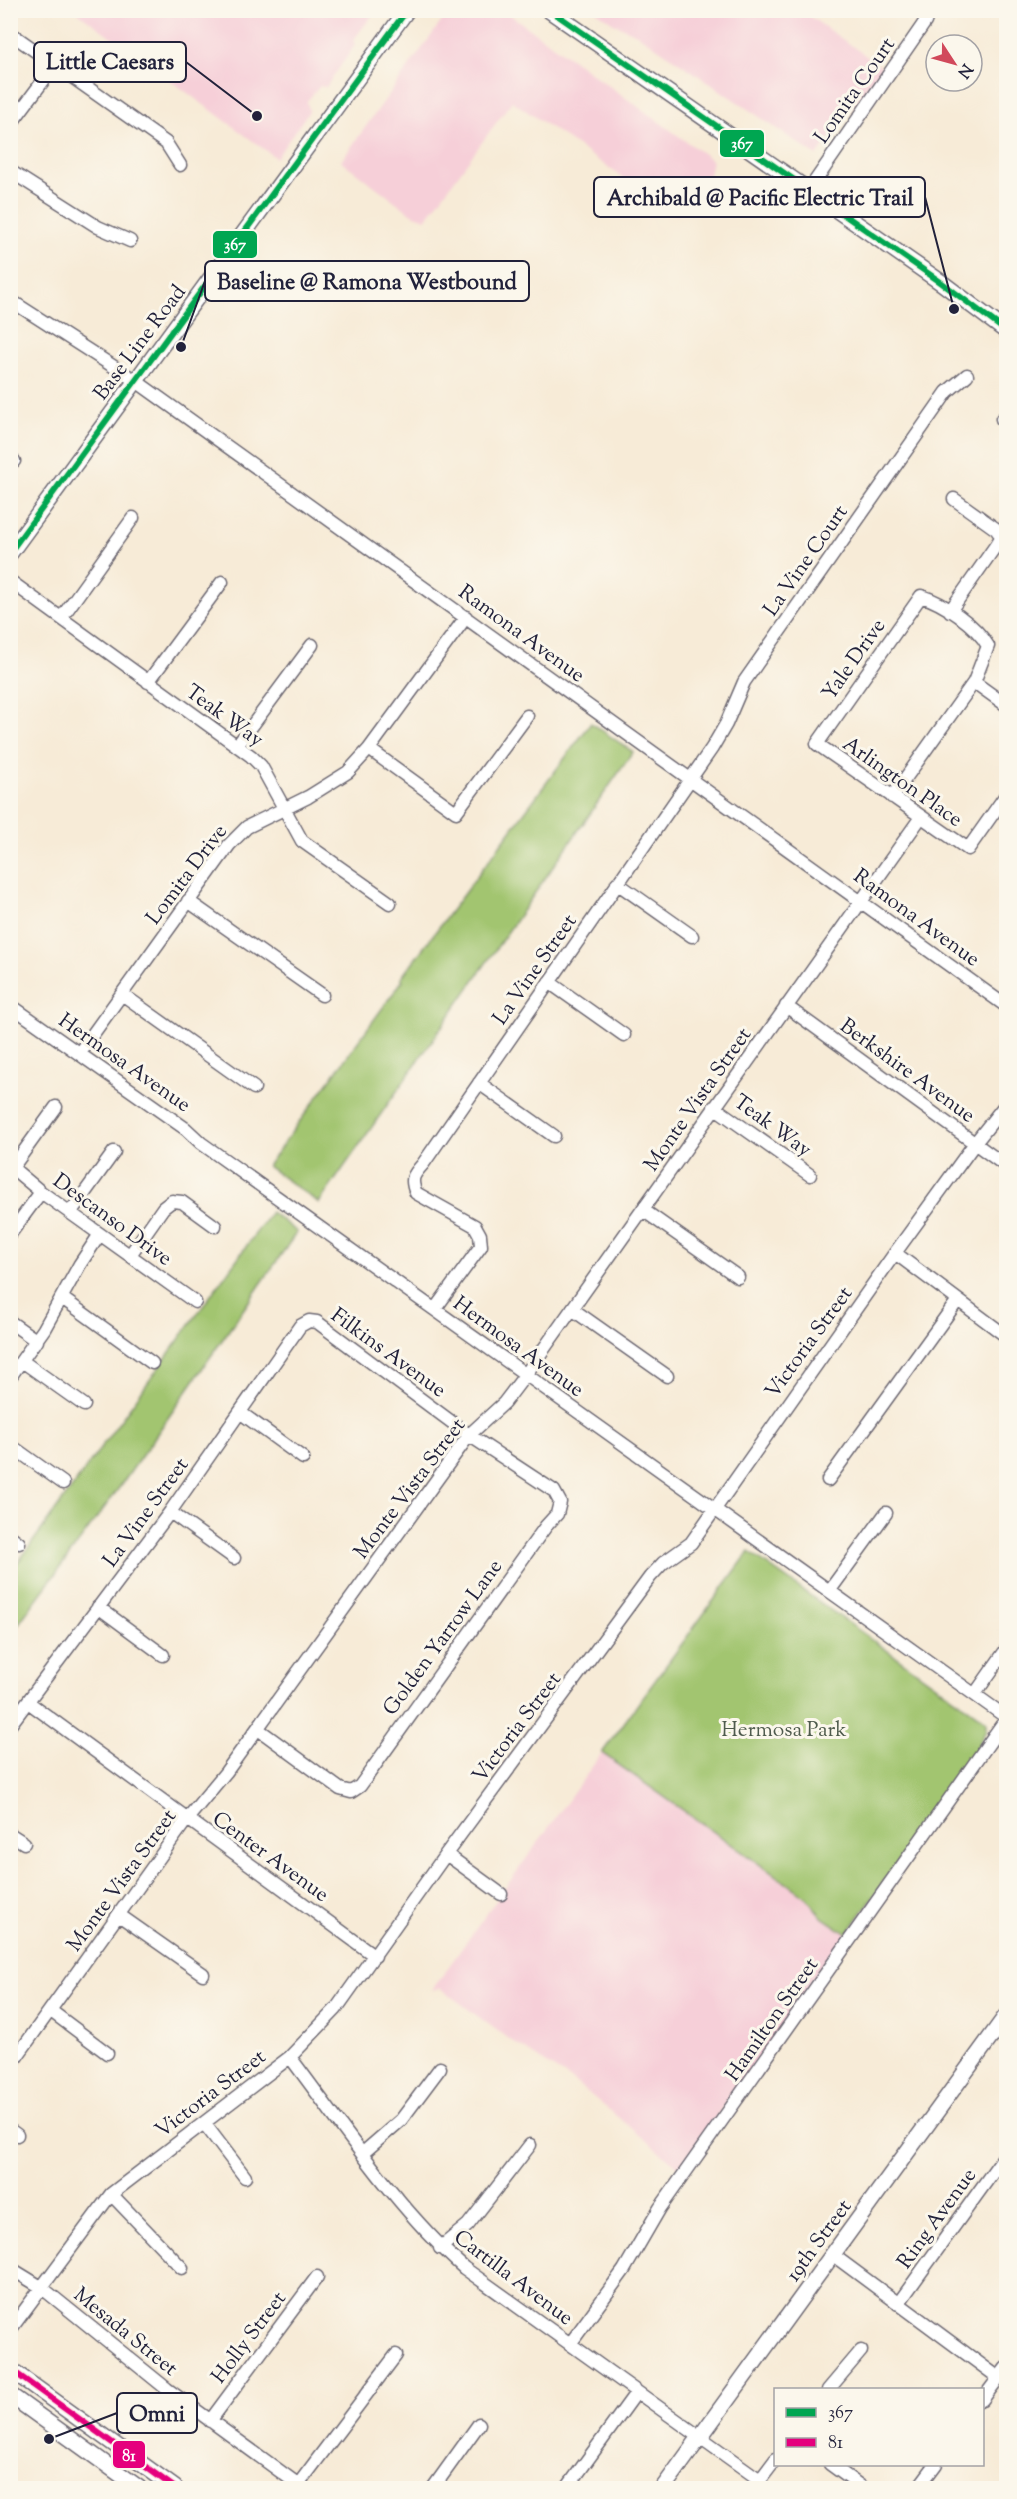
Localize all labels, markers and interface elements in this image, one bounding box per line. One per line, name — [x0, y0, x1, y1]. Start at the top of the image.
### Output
street label: Lomita Court — [808, 32, 903, 150]
north arrow — [924, 33, 984, 93]
callout: Little Caesars — [34, 42, 186, 82]
text: Little Caesars — [46, 48, 174, 80]
text: N — [951, 58, 977, 82]
line badge: 367 — [719, 129, 765, 158]
text: 367 — [731, 134, 754, 157]
callout: Archibald @ Pacific Electric Trail — [594, 177, 925, 217]
text: Archibald @ Pacific Electric Trail — [606, 184, 914, 216]
line badge: 367 — [212, 230, 258, 259]
text: 367 — [224, 235, 247, 258]
callout: Baseline @ Ramona Westbound — [205, 261, 529, 301]
text: Baseline @ Ramona Westbound — [217, 268, 517, 300]
street label: Base Line Road — [87, 279, 194, 407]
street label: La Vine Court — [757, 499, 856, 623]
street label: Ramona Avenue — [451, 578, 590, 691]
street label: Yale Drive — [815, 613, 894, 707]
street label: Teak Way — [179, 678, 270, 756]
street label: Arlington Place — [836, 730, 968, 835]
street label: Lomita Drive — [140, 819, 235, 932]
street label: Ramona Avenue — [846, 862, 985, 975]
street label: La Vine Street — [486, 909, 585, 1032]
street label: Hermosa Avenue — [52, 1007, 196, 1121]
street label: Berkshire Avenue — [833, 1012, 981, 1131]
street label: Monte Vista Street — [638, 1022, 760, 1178]
street label: Teak Way — [727, 1088, 818, 1166]
street label: Descanso Drive — [46, 1167, 178, 1274]
street label: Victoria Street — [759, 1281, 861, 1405]
street label: Hermosa Avenue — [446, 1290, 590, 1405]
street label: Filkins Avenue — [324, 1301, 452, 1406]
street label: Monte Vista Street — [348, 1412, 474, 1566]
street label: La Vine Street — [97, 1452, 197, 1574]
street label: Golden Yarrow Lane — [377, 1554, 511, 1722]
street label: Victoria Street — [466, 1667, 569, 1790]
park label: Hermosa Park — [721, 1716, 847, 1746]
street label: Monte Vista Street — [61, 1804, 185, 1959]
street label: Center Avenue — [205, 1805, 334, 1910]
street label: Hamilton Street — [719, 1952, 827, 2088]
street label: Victoria Street — [150, 2043, 273, 2146]
street label: Ring Avenue — [891, 2163, 984, 2276]
street label: 19th Street — [779, 2194, 860, 2289]
street label: Cartilla Avenue — [447, 2224, 579, 2334]
street label: Mesada Street — [66, 2281, 183, 2384]
street label: Holly Street — [205, 2286, 294, 2391]
legend — [774, 2388, 984, 2466]
callout: Omni — [117, 2393, 197, 2433]
text: Omni — [129, 2400, 186, 2432]
text: 367 — [828, 2401, 853, 2427]
text: 81 — [828, 2431, 843, 2457]
line badge: 81 — [112, 2440, 146, 2469]
text: 81 — [122, 2446, 136, 2469]

